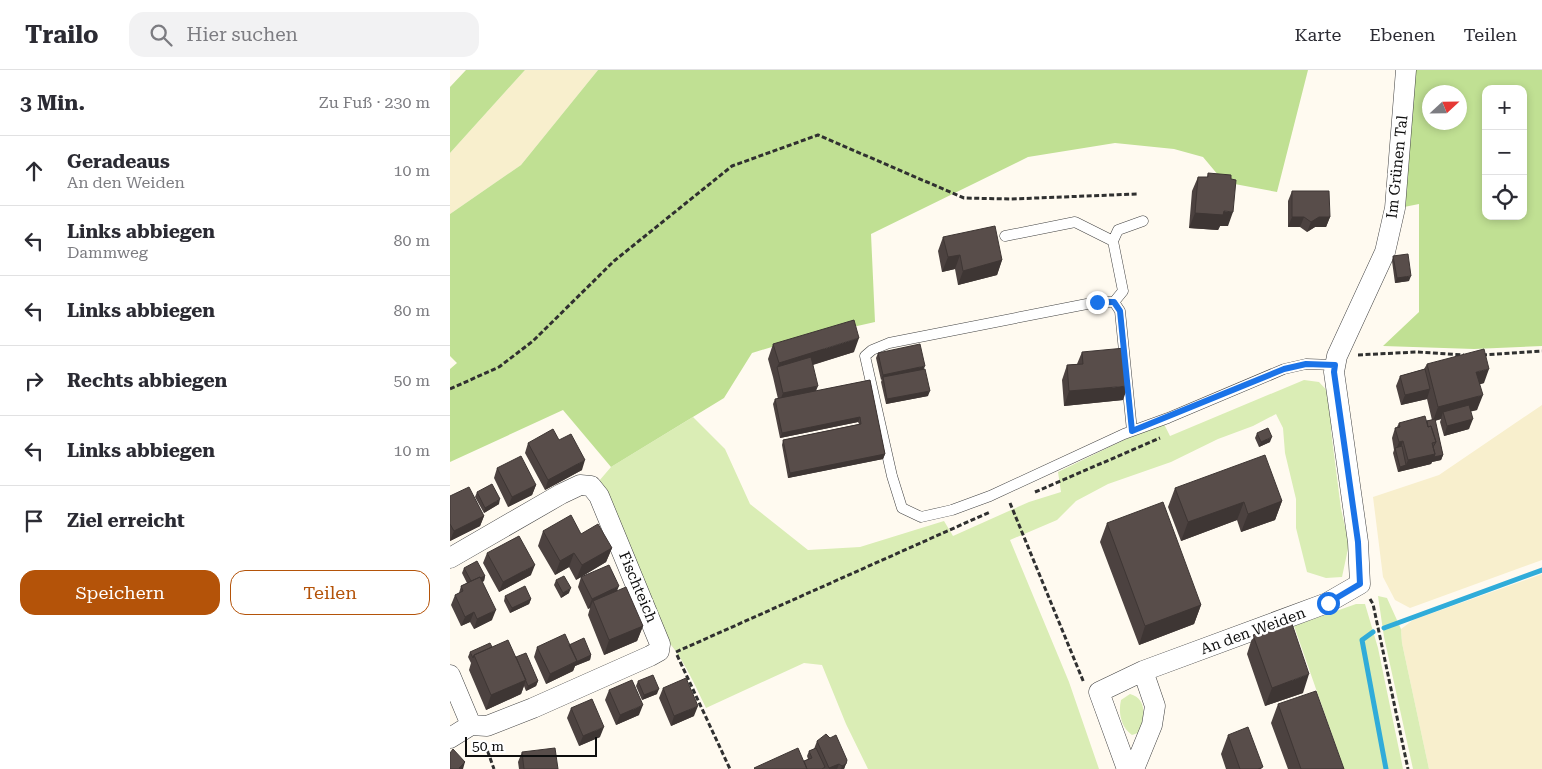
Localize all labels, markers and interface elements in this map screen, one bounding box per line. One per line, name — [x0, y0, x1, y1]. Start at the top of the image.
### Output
search box — [129, 12, 479, 57]
text: Trailo — [25, 21, 99, 49]
icon: search — [147, 21, 175, 49]
text: Hier suchen — [187, 23, 298, 46]
text: Karte — [1295, 24, 1341, 45]
text: Ebenen — [1369, 24, 1435, 45]
text: Teilen — [1463, 24, 1517, 45]
north arrow — [1422, 85, 1467, 130]
map controls — [1482, 85, 1527, 220]
button: + — [1482, 85, 1527, 130]
text: 3 Min. — [20, 91, 85, 115]
text: Zu Fuß · 230 m — [319, 93, 430, 112]
street label: Im Grünen Tal — [1383, 114, 1411, 219]
button: − — [1482, 130, 1527, 175]
text: Geradeaus — [67, 150, 170, 173]
icon: ahead — [20, 157, 48, 185]
text: 10 m — [393, 161, 430, 180]
text: An den Weiden — [67, 173, 185, 192]
button: locate — [1482, 175, 1527, 220]
text: Links abbiegen — [67, 220, 215, 243]
icon: left — [20, 227, 48, 255]
text: 80 m — [393, 231, 430, 250]
text: Dammweg — [67, 243, 148, 262]
route end — [1086, 291, 1109, 314]
icon: left — [20, 297, 48, 325]
text: Links abbiegen — [67, 299, 215, 322]
text: 80 m — [393, 301, 430, 320]
icon: right — [20, 367, 48, 395]
text: Rechts abbiegen — [67, 369, 227, 392]
text: 50 m — [393, 371, 430, 390]
icon: left — [20, 437, 48, 465]
text: Links abbiegen — [67, 439, 215, 462]
text: 10 m — [393, 441, 430, 460]
icon: arrive — [20, 507, 48, 535]
text: Ziel erreicht — [67, 509, 185, 532]
street label: Fischteich — [615, 549, 661, 626]
button: Speichern — [20, 570, 220, 615]
button: Teilen — [230, 570, 430, 615]
route start — [1317, 592, 1340, 615]
street label: An den Weiden — [1198, 604, 1308, 658]
scale bar — [465, 734, 598, 757]
text: 50 m — [472, 738, 504, 754]

